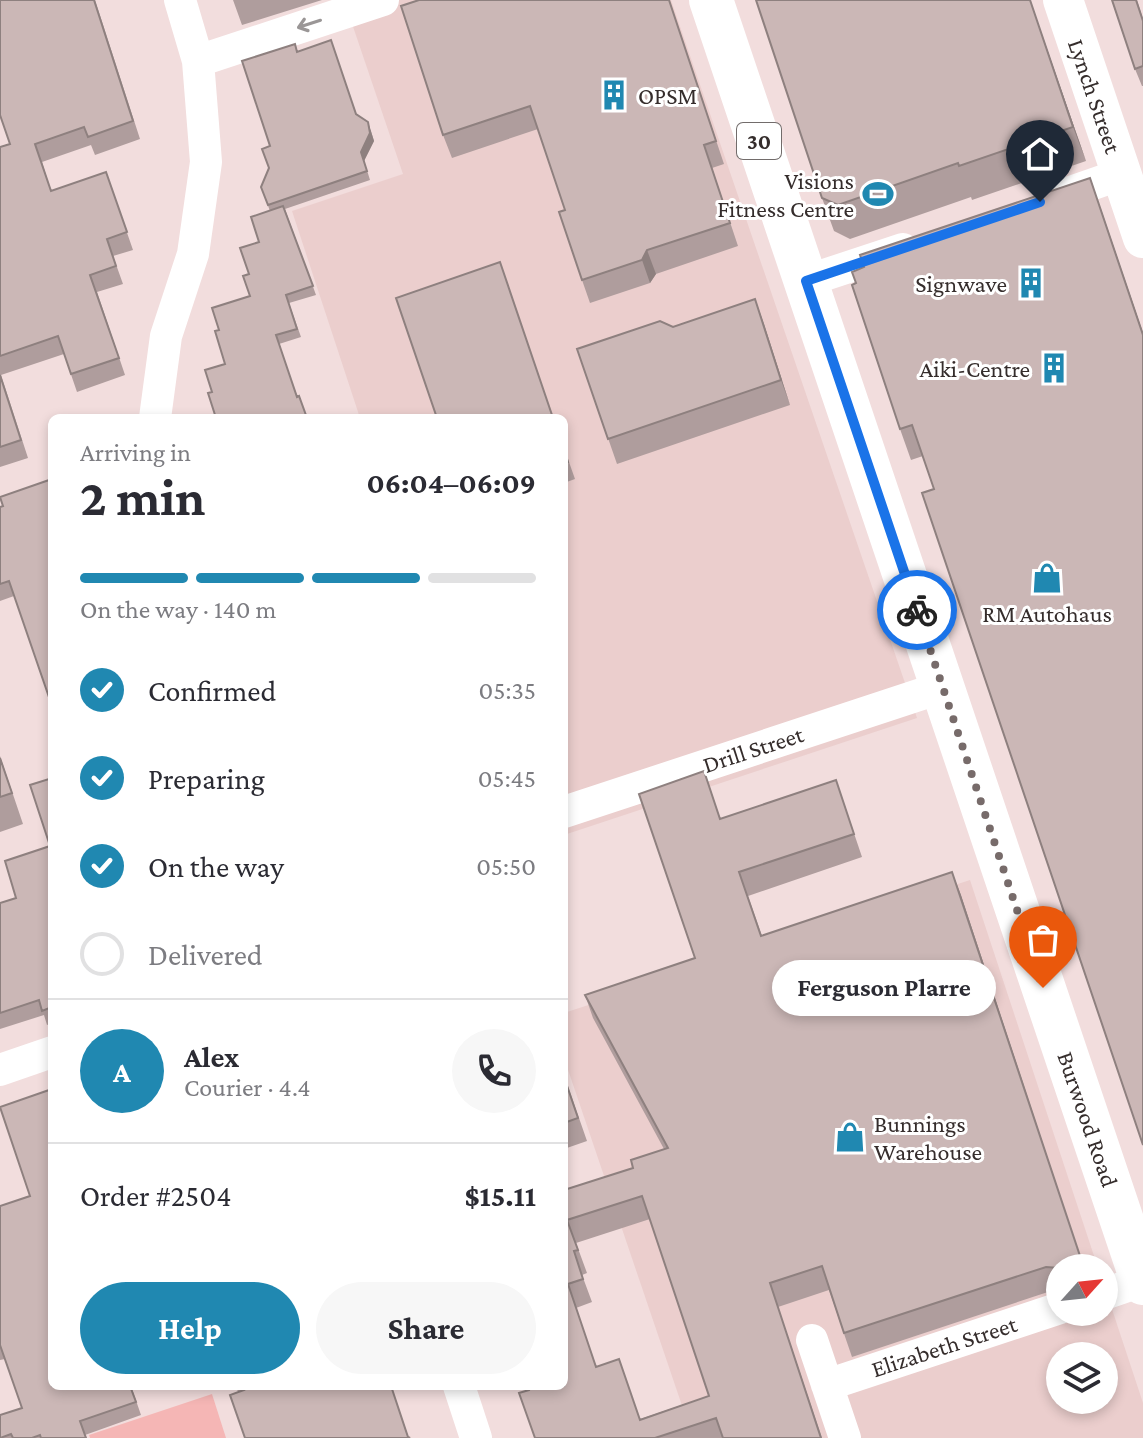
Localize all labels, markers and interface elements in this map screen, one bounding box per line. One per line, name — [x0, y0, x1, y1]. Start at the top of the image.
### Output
one-way arrow — [297, 18, 322, 33]
street label: Lynch Street — [1063, 35, 1127, 158]
building icon: OPSM — [597, 78, 631, 112]
place label: OPSM — [638, 82, 697, 109]
pin — [1006, 120, 1074, 202]
road number: 30 — [737, 123, 781, 159]
icon: home — [1018, 132, 1062, 176]
place label: Visions Fitness Centre — [717, 167, 854, 222]
sports icon: Visions Fitness Centre — [861, 177, 895, 211]
building icon: Signwave — [1014, 266, 1048, 300]
place label: Signwave — [915, 270, 1007, 297]
building icon: Aiki-Centre — [1037, 351, 1071, 385]
place label: Aiki-Centre — [919, 355, 1030, 382]
text: Arriving in — [80, 438, 191, 467]
text: 06:04–06:09 — [366, 466, 536, 499]
text: 2 min — [80, 468, 205, 526]
shop icon: RM Autohaus — [1030, 561, 1064, 595]
courier — [877, 570, 957, 650]
icon: bike — [895, 588, 939, 632]
text: On the way · 140 m — [80, 595, 276, 624]
place label: RM Autohaus — [982, 600, 1112, 627]
icon: check — [80, 668, 124, 712]
text: Confirmed — [148, 674, 276, 707]
text: 05:35 — [478, 676, 536, 705]
street label: Drill Street — [699, 720, 808, 778]
icon: check — [80, 756, 124, 800]
text: Preparing — [148, 762, 265, 795]
text: 05:45 — [478, 764, 536, 793]
icon: check — [80, 844, 124, 888]
text: On the way — [148, 850, 284, 883]
text: 05:50 — [476, 852, 536, 881]
pin — [1009, 906, 1077, 988]
icon: bag — [1021, 918, 1065, 962]
text: Delivered — [148, 938, 263, 971]
callout: Ferguson Plarre — [771, 960, 995, 1016]
text: Ferguson Plarre — [797, 973, 971, 1002]
button: phone — [452, 1029, 536, 1113]
text: Alex — [184, 1040, 239, 1073]
street label: Burwood Road — [1052, 1048, 1124, 1191]
text: A — [113, 1055, 131, 1088]
text: Courier · 4.4 — [184, 1073, 310, 1102]
place label: Bunnings Warehouse — [874, 1110, 982, 1165]
shop icon: Bunnings Warehouse — [833, 1120, 867, 1154]
text: Order #2504 — [80, 1179, 232, 1212]
text: $15.11 — [464, 1179, 536, 1212]
north arrow — [1046, 1254, 1118, 1326]
map controls — [1046, 1254, 1118, 1414]
button: Help — [80, 1282, 300, 1374]
button: Share — [316, 1282, 536, 1374]
street label: Elizabeth Street — [868, 1309, 1021, 1382]
button: layers — [1046, 1342, 1118, 1414]

